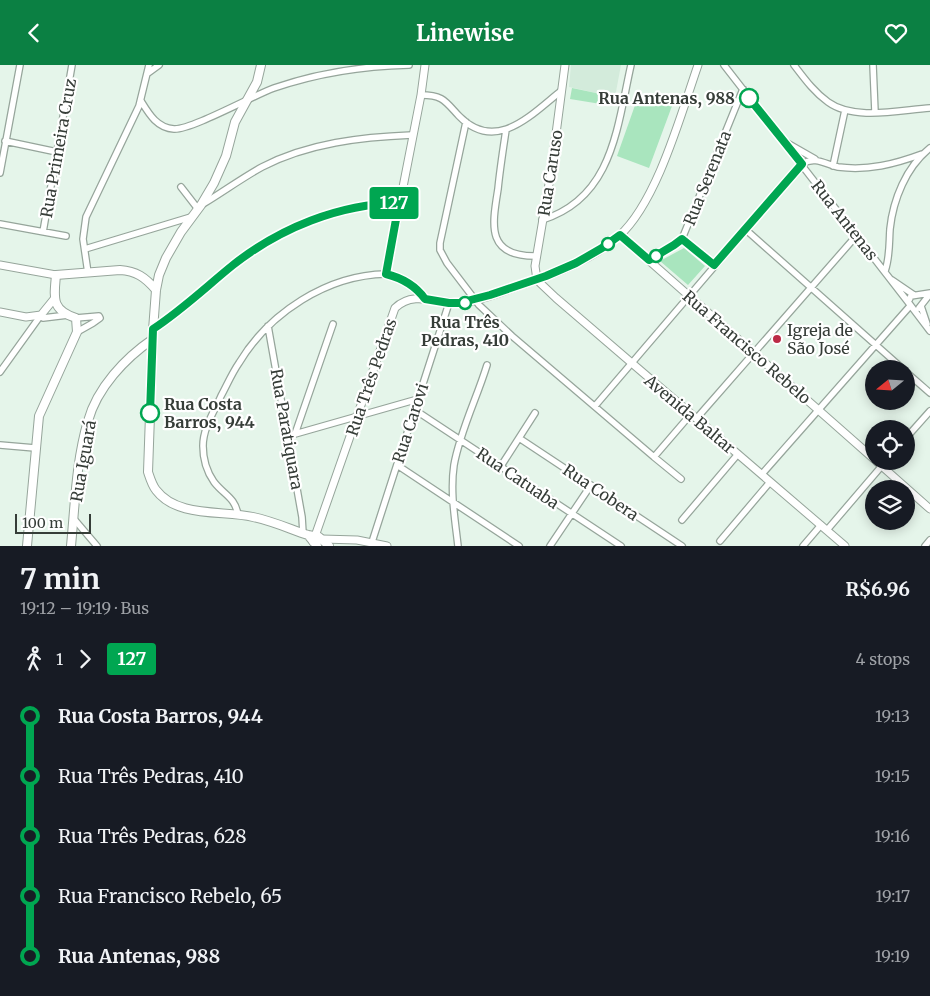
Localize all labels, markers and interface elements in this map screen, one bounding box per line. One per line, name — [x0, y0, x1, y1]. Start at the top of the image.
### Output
icon: back — [20, 19, 48, 47]
text: Linewise — [416, 19, 514, 47]
icon: heart — [882, 19, 910, 47]
street label: Rua Primeira Cruz — [36, 77, 80, 219]
place label: Rua Antenas, 988 — [598, 88, 735, 109]
marker: Rua Antenas, 988 — [739, 88, 759, 108]
street label: Rua Serenata — [679, 127, 735, 228]
street label: Rua Caruso — [533, 129, 567, 217]
street label: Rua Antenas — [807, 176, 883, 264]
line badge: 127 — [365, 187, 423, 219]
text: 127 — [379, 191, 409, 214]
unlabelled marker — [601, 237, 615, 251]
unlabelled marker — [649, 249, 663, 263]
street label: Rua Francisco Rebelo — [679, 286, 815, 408]
marker: Rua Três Pedras, 410 — [458, 296, 472, 310]
place label: Rua Três Pedras, 410 — [421, 312, 509, 351]
street label: Rua Três Pedras — [342, 315, 401, 438]
place label: Igreja de São José — [787, 320, 853, 358]
marker: Igreja de São José — [771, 333, 783, 345]
north arrow — [865, 360, 915, 410]
map controls — [865, 360, 915, 530]
street label: Rua Paratiquara — [267, 367, 308, 491]
street label: Avenida Baltar — [640, 370, 739, 458]
street label: Rua Carovi — [388, 381, 432, 465]
place label: Rua Costa Barros, 944 — [164, 394, 255, 433]
marker: Rua Costa Barros, 944 — [140, 403, 160, 423]
street label: Rua Iguará — [66, 418, 100, 504]
button: locate — [865, 420, 915, 470]
street label: Rua Catuaba — [473, 443, 564, 513]
street label: Rua Cobera — [559, 459, 643, 525]
button: layers — [865, 480, 915, 530]
scale bar — [15, 511, 91, 534]
text: 100 m — [22, 514, 63, 532]
text: 7 min — [20, 561, 100, 597]
text: R$6.96 — [845, 577, 910, 601]
text: 19:12 – 19:19 · Bus — [20, 598, 149, 618]
icon: walk — [20, 645, 48, 673]
icon: forward — [71, 645, 99, 673]
text: 127 — [117, 647, 146, 670]
text: 1 — [56, 649, 63, 669]
text: 4 stops — [856, 649, 910, 669]
text: Rua Costa Barros, 944 — [58, 704, 263, 728]
text: 19:13 — [875, 706, 910, 726]
text: Rua Três Pedras, 410 — [58, 764, 244, 788]
text: 19:15 — [875, 766, 910, 786]
text: Rua Três Pedras, 628 — [58, 824, 247, 848]
text: 19:16 — [875, 826, 910, 846]
text: Rua Francisco Rebelo, 65 — [58, 884, 282, 908]
text: 19:17 — [875, 886, 910, 906]
text: Rua Antenas, 988 — [58, 944, 220, 968]
text: 19:19 — [875, 946, 910, 966]

